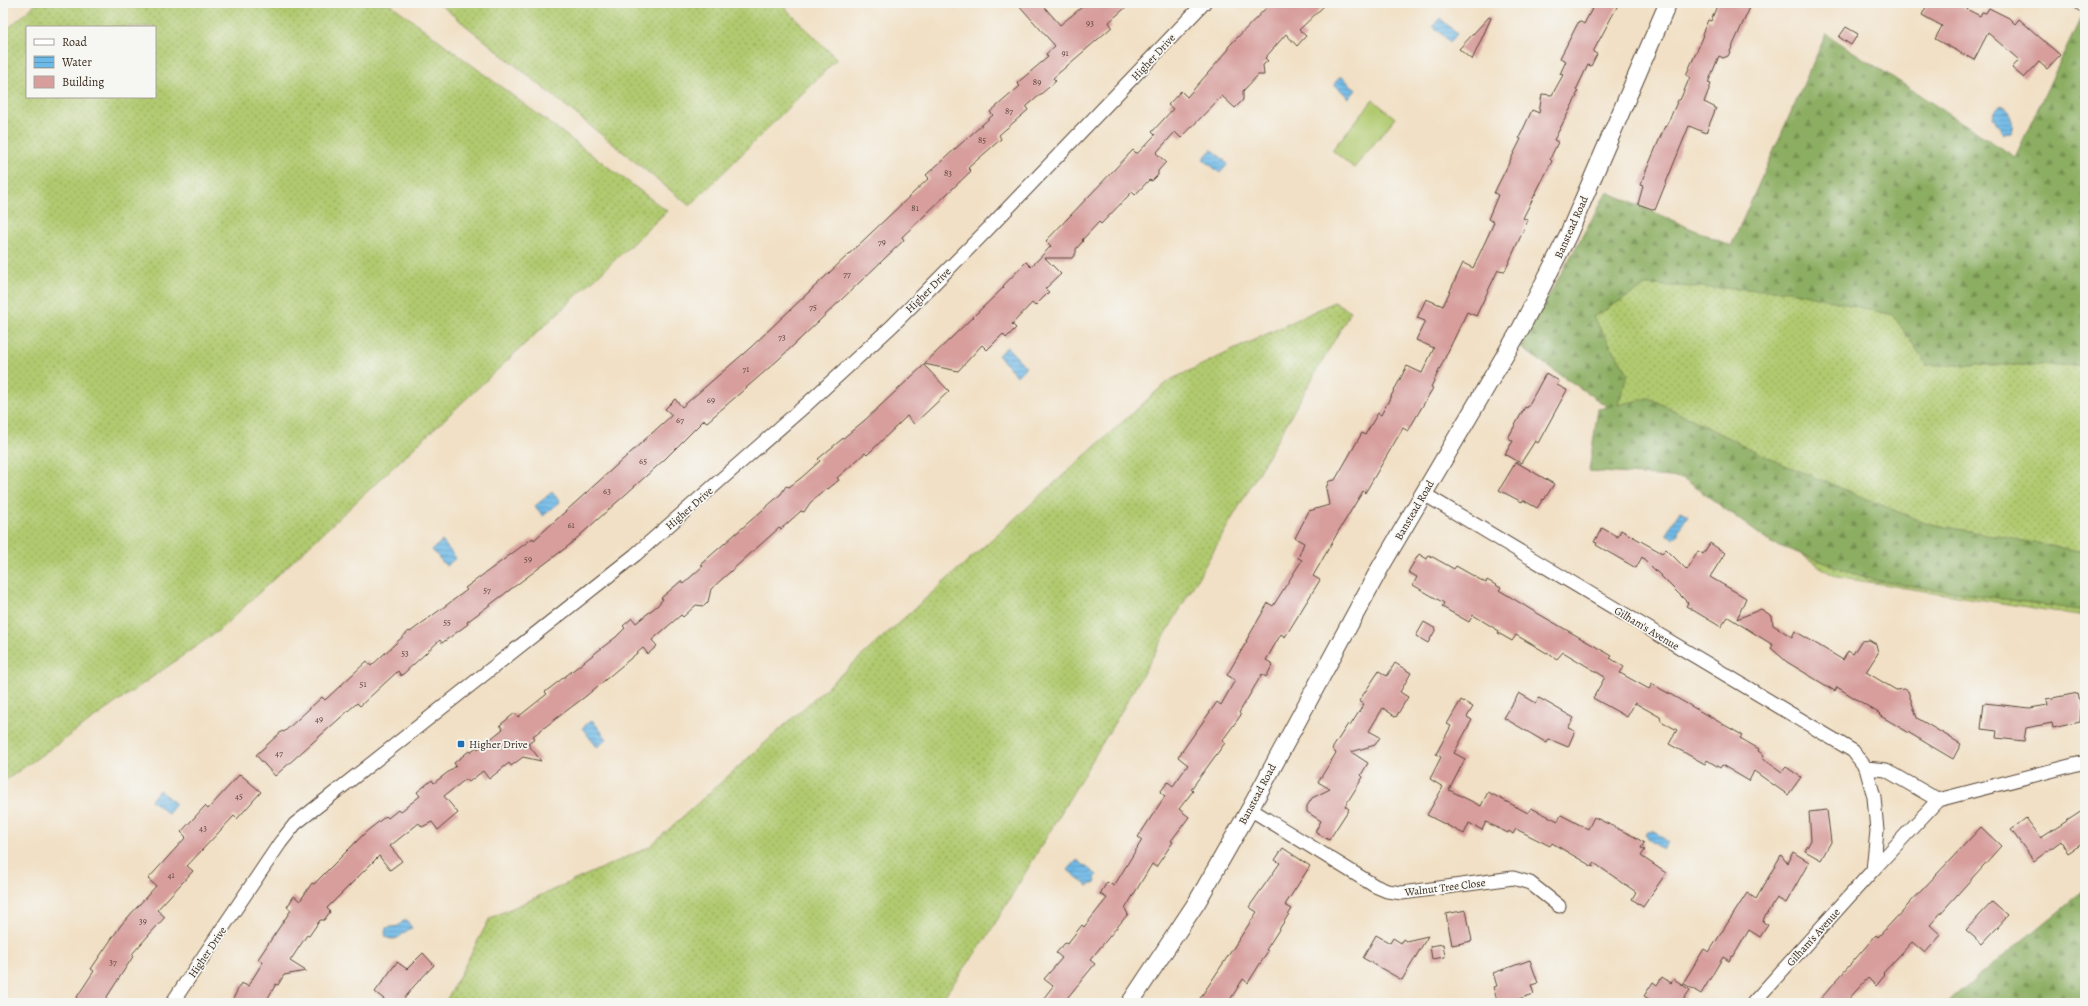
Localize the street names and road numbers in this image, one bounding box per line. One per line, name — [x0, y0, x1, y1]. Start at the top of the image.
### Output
street label: Higher Drive — [1128, 31, 1179, 84]
street label: Banstead Road — [1551, 194, 1592, 261]
street label: Higher Drive — [902, 264, 954, 316]
street label: Banstead Road — [1391, 477, 1438, 543]
street label: Higher Drive — [662, 483, 716, 533]
street label: Gilham's Avenue — [1611, 603, 1682, 654]
street label: Banstead Road — [1235, 761, 1280, 827]
street label: Walnut Tree Close — [1403, 875, 1486, 900]
street label: Gilham's Avenue — [1783, 905, 1844, 970]
street label: Higher Drive — [185, 924, 230, 981]

